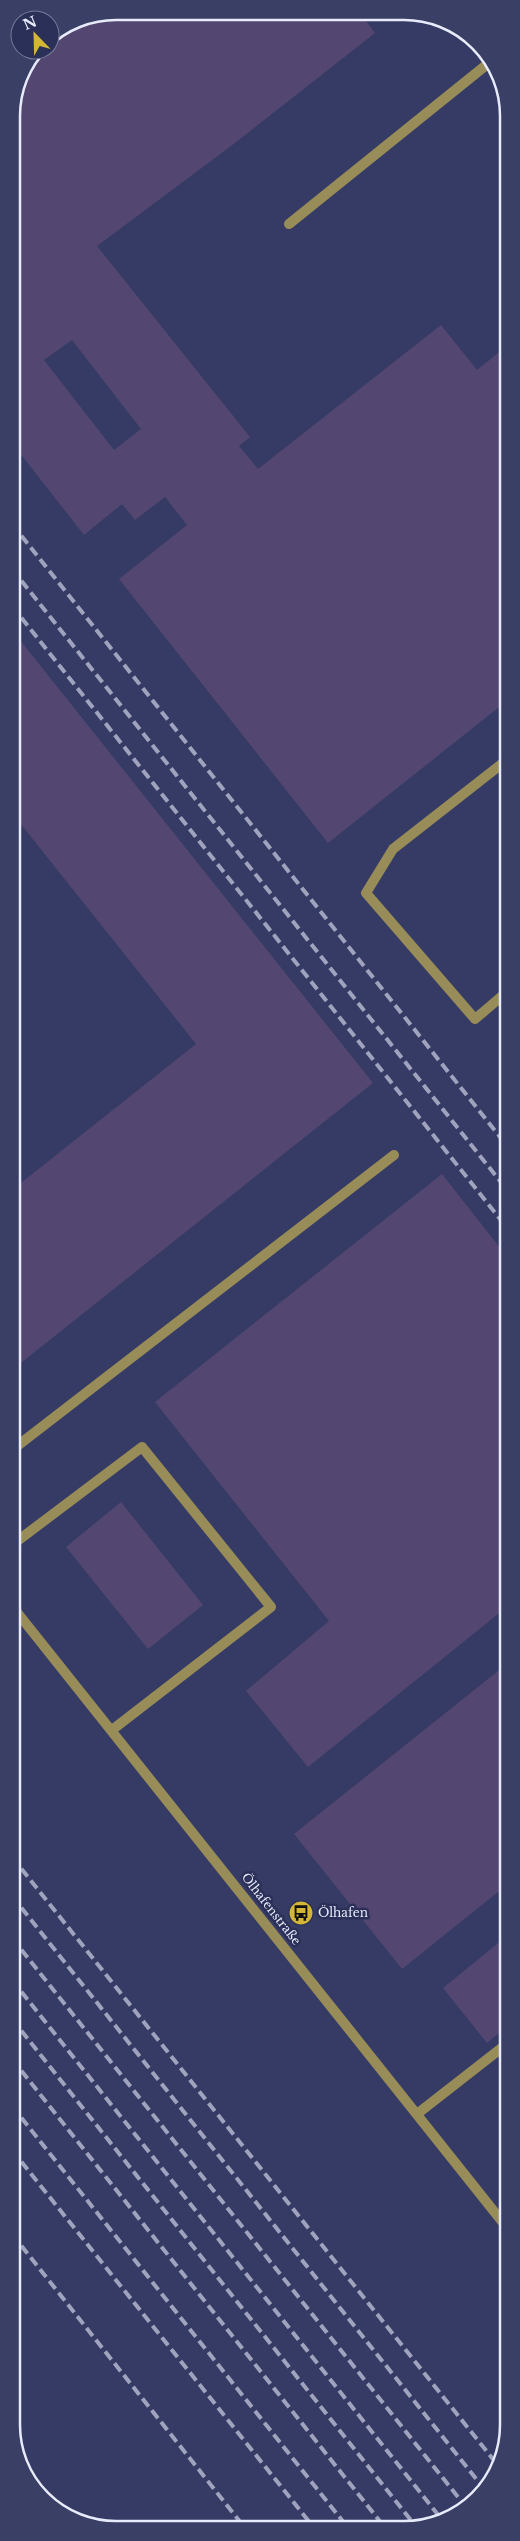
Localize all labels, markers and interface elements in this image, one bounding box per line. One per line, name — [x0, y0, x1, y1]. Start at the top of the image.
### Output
north arrow — [10, 10, 60, 60]
text: N — [20, 12, 39, 34]
street label: Ölhafenstraße — [239, 1869, 305, 1948]
bus stop icon: Ölhafen — [288, 1900, 314, 1926]
place label: Ölhafen — [318, 1904, 368, 1920]

